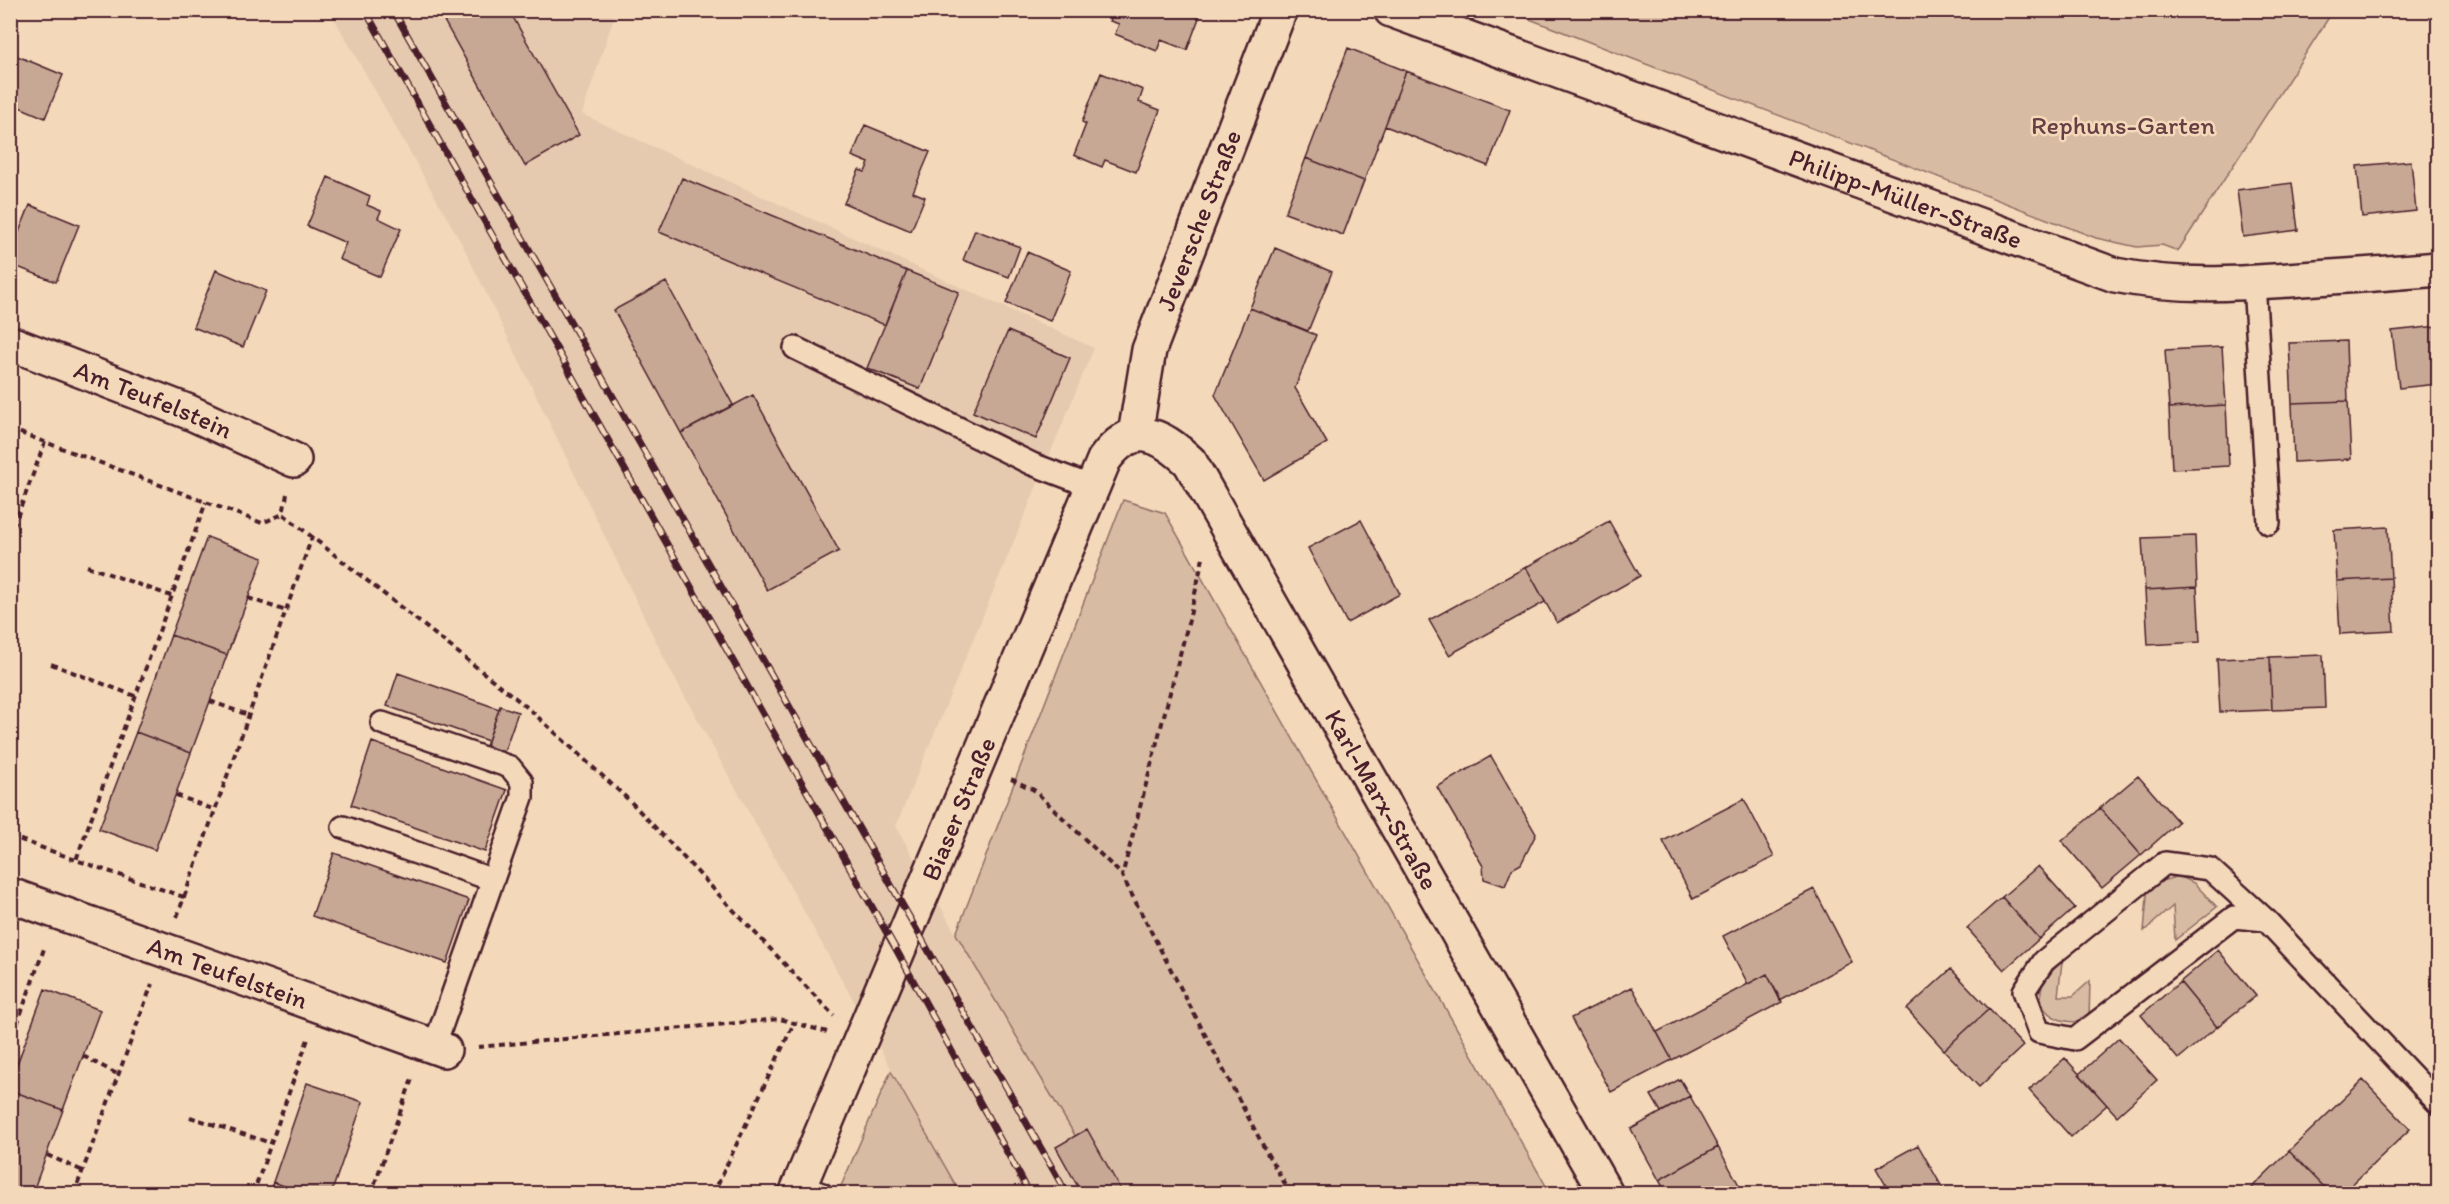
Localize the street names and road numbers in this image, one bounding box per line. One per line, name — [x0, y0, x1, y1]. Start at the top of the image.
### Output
street label: Jeversche Straße — [1150, 125, 1248, 316]
street label: Philipp-Müller-Straße — [1785, 141, 2027, 256]
street label: Am Teufelstein — [70, 353, 238, 446]
street label: Karl-Marx-Straße — [1318, 704, 1446, 895]
street label: Biaser Straße — [914, 732, 1003, 885]
street label: Am Teufelstein — [143, 929, 312, 1016]

